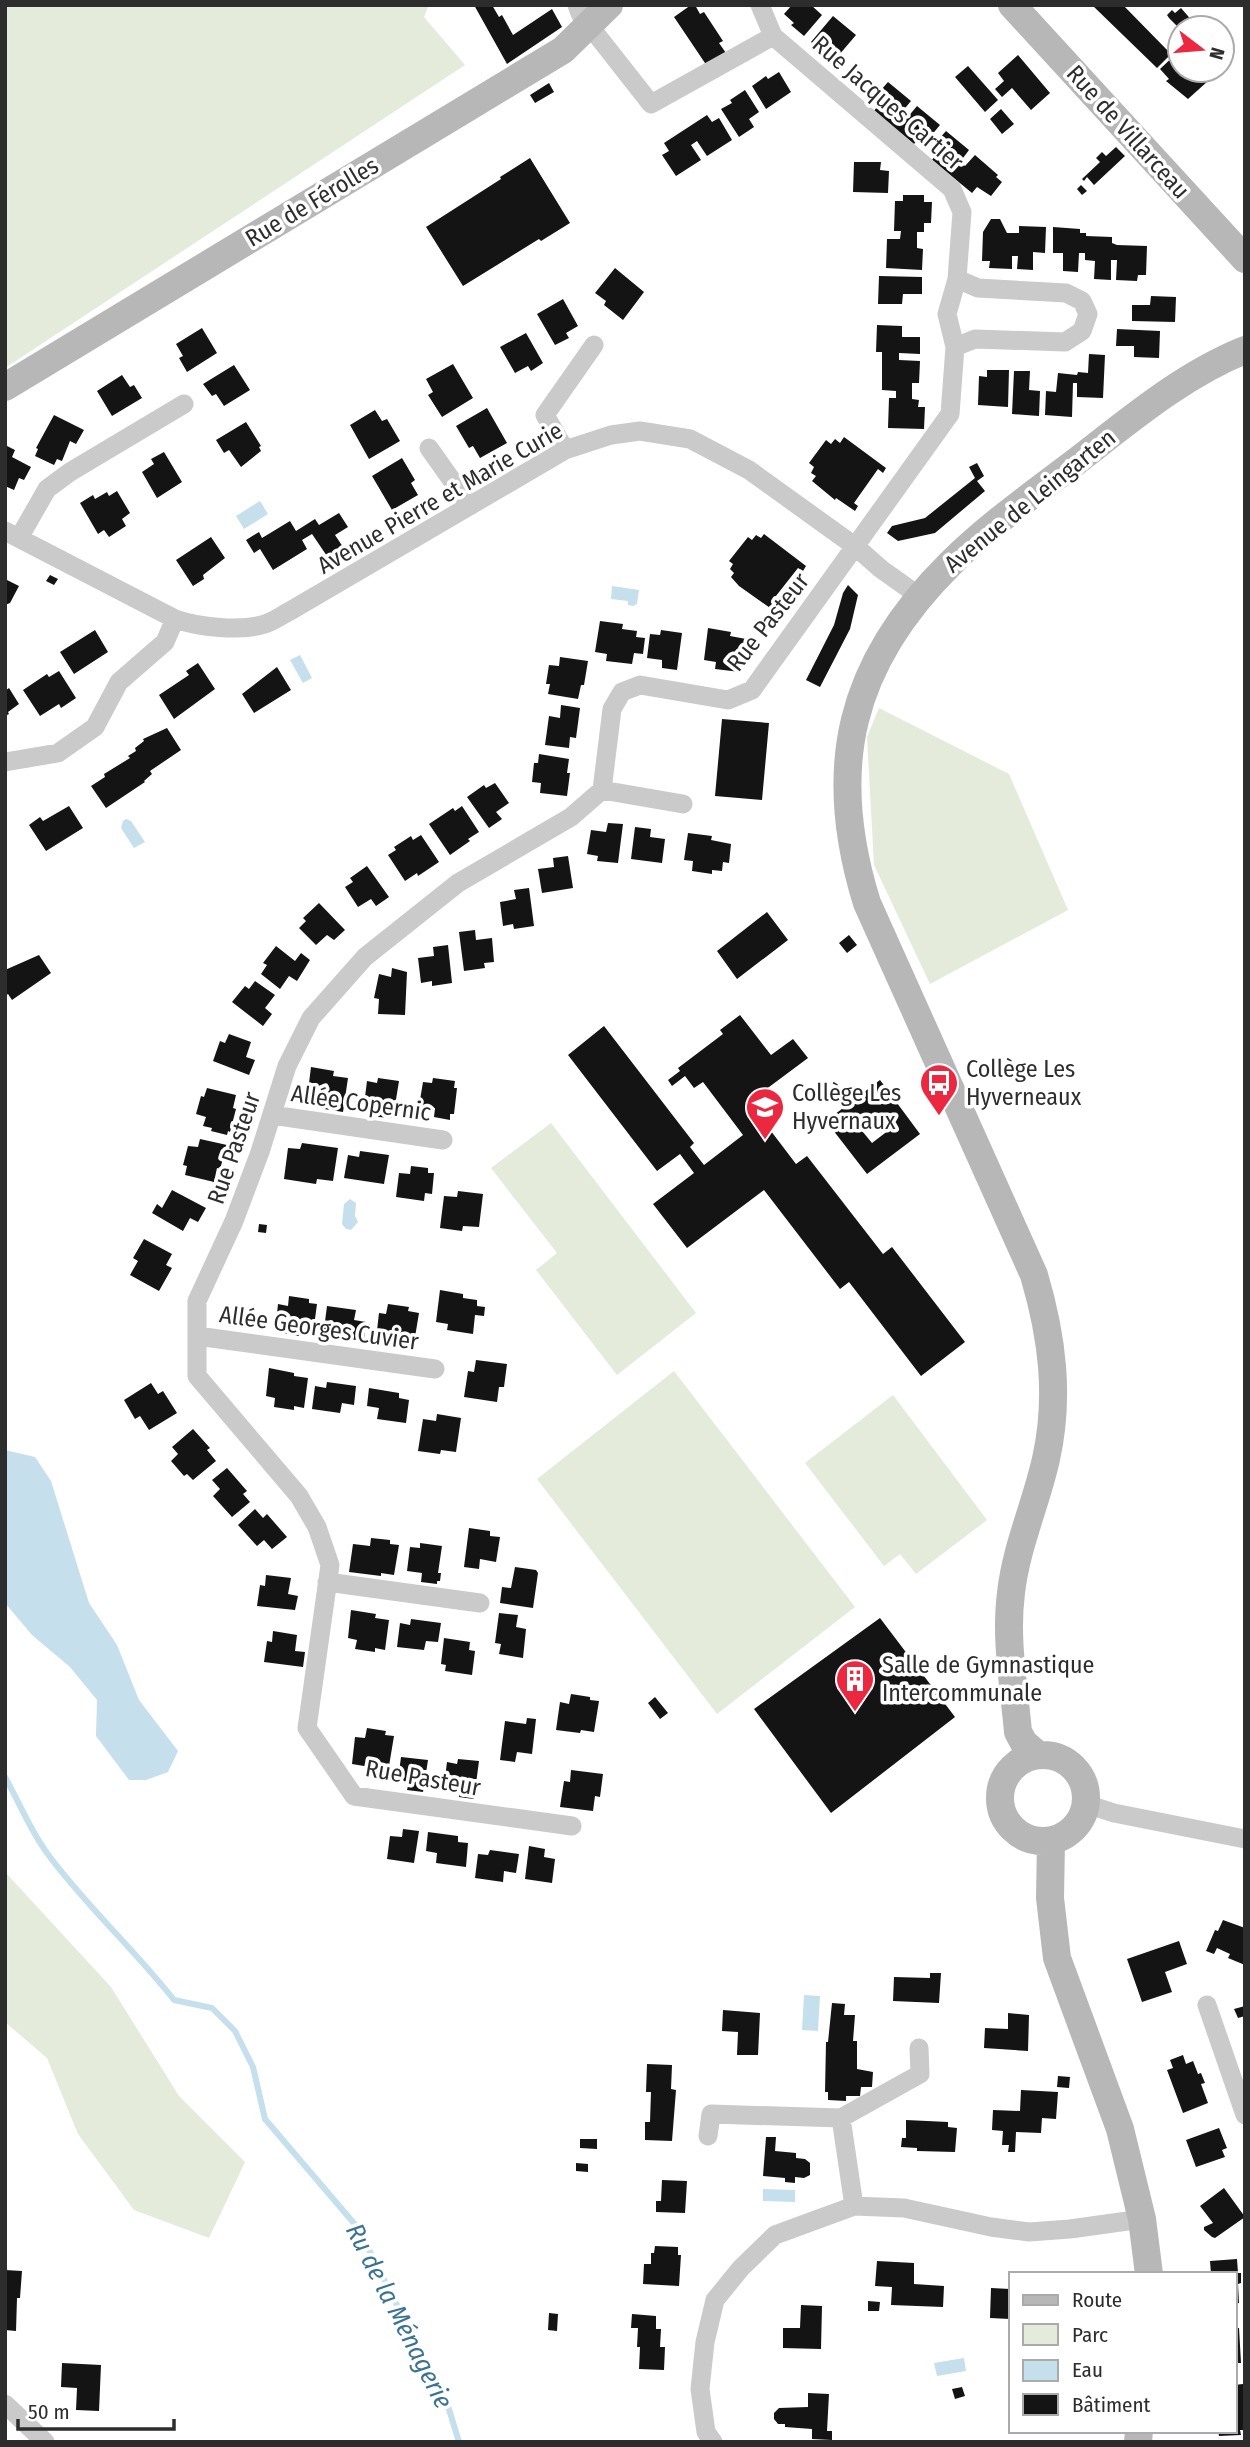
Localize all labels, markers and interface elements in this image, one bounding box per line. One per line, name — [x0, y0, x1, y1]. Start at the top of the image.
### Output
north arrow — [1166, 14, 1236, 84]
street label: Rue Jacques Cartier — [807, 30, 970, 177]
text: N — [1204, 45, 1229, 62]
street label: Rue de Villarceau — [1061, 60, 1195, 204]
street label: Rue de Férolles — [241, 151, 383, 253]
street label: Avenue Pierre et Marie Curie — [312, 416, 568, 580]
street label: Avenue de Leingarten — [939, 423, 1121, 579]
street label: Rue Pasteur — [721, 567, 815, 677]
place label: Collège Les Hyverneaux — [966, 1055, 1082, 1111]
bus stop icon: Collège Les Hyverneaux — [918, 1062, 960, 1117]
street label: Allée Copernic — [289, 1079, 433, 1127]
place label: Collège Les Hyvernaux — [792, 1079, 901, 1135]
school or university icon: Collège Les Hyvernaux — [744, 1086, 786, 1141]
street label: Rue Pasteur — [202, 1088, 266, 1208]
street label: Allée Georges Cuvier — [218, 1300, 421, 1356]
place label: Salle de Gymnastique Intercommunale — [882, 1651, 1094, 1707]
building icon: Salle de Gymnastique Intercommunale — [834, 1658, 876, 1713]
street label: Rue Pasteur — [363, 1754, 483, 1802]
water label: Ru de la Ménagerie — [339, 2218, 459, 2414]
legend — [1009, 2272, 1236, 2433]
text: Route — [1072, 2287, 1122, 2313]
text: Parc — [1072, 2322, 1108, 2348]
text: Eau — [1072, 2357, 1103, 2383]
scale bar — [18, 2388, 173, 2432]
text: Bâtiment — [1072, 2392, 1151, 2418]
text: 50 m — [28, 2399, 70, 2425]

